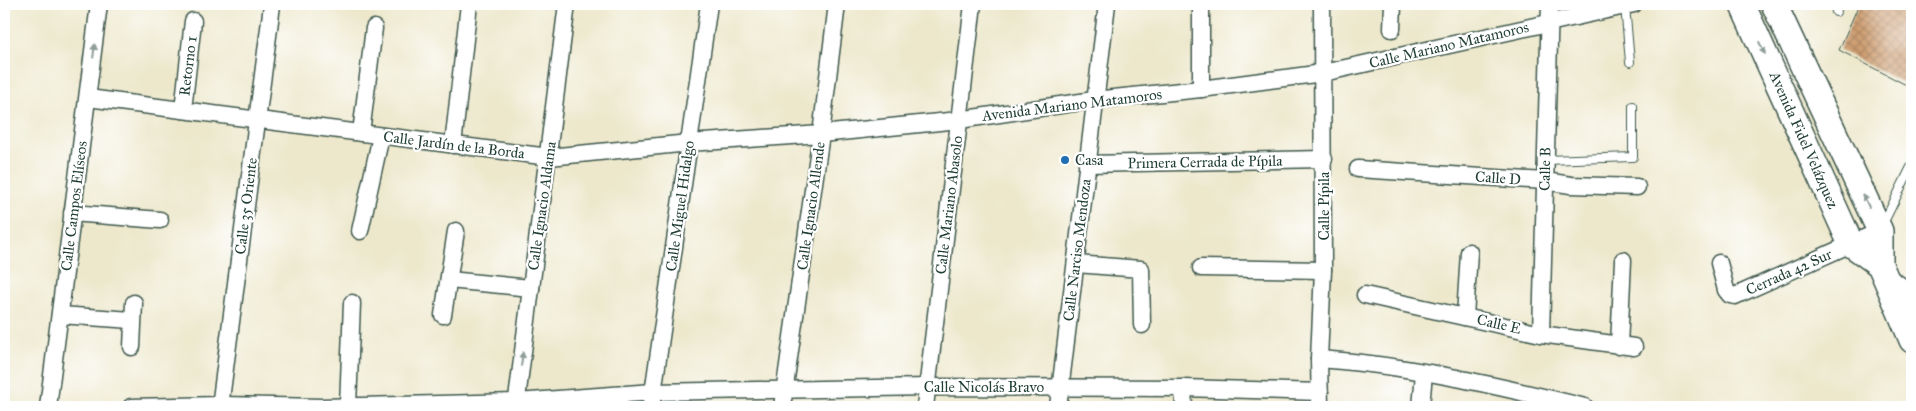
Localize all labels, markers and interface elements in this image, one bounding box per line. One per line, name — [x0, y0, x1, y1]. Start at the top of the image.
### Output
street label: Calle Mariano Matamoros — [1367, 18, 1531, 72]
street label: Retorno 1 — [175, 35, 201, 97]
one-way arrow — [1759, 41, 1767, 55]
one-way arrow — [90, 42, 98, 58]
street label: Avenida Fidel Velázquez — [1764, 68, 1842, 212]
street label: Avenida Mariano Matamoros — [980, 85, 1163, 125]
street label: Calle Jardín de la Borda — [382, 127, 526, 164]
street label: Calle Mariano Abasolo — [932, 134, 966, 275]
street label: Calle Miguel Hidalgo — [662, 139, 698, 273]
street label: Calle Campos Elíseos — [57, 140, 91, 272]
street label: Calle Ignacio Aldama — [524, 140, 560, 272]
street label: Calle Ignacio Allende — [793, 141, 829, 271]
street label: Calle B — [1536, 147, 1554, 191]
place label: Casa — [1075, 151, 1104, 169]
street label: Primera Cerrada de Pípila — [1127, 152, 1283, 172]
marker: Casa — [1059, 154, 1071, 166]
street label: Calle 35 Oriente — [231, 157, 261, 255]
street label: Calle D — [1474, 167, 1522, 189]
street label: Calle Pípila — [1315, 171, 1333, 240]
street label: Calle Narciso Mendoza — [1059, 177, 1095, 322]
one-way arrow — [1862, 194, 1871, 209]
street label: Cerrada 42 Sur — [1743, 245, 1835, 299]
street label: Calle E — [1475, 310, 1523, 338]
one-way arrow — [518, 351, 526, 367]
street label: Calle Nicolás Bravo — [924, 378, 1044, 396]

